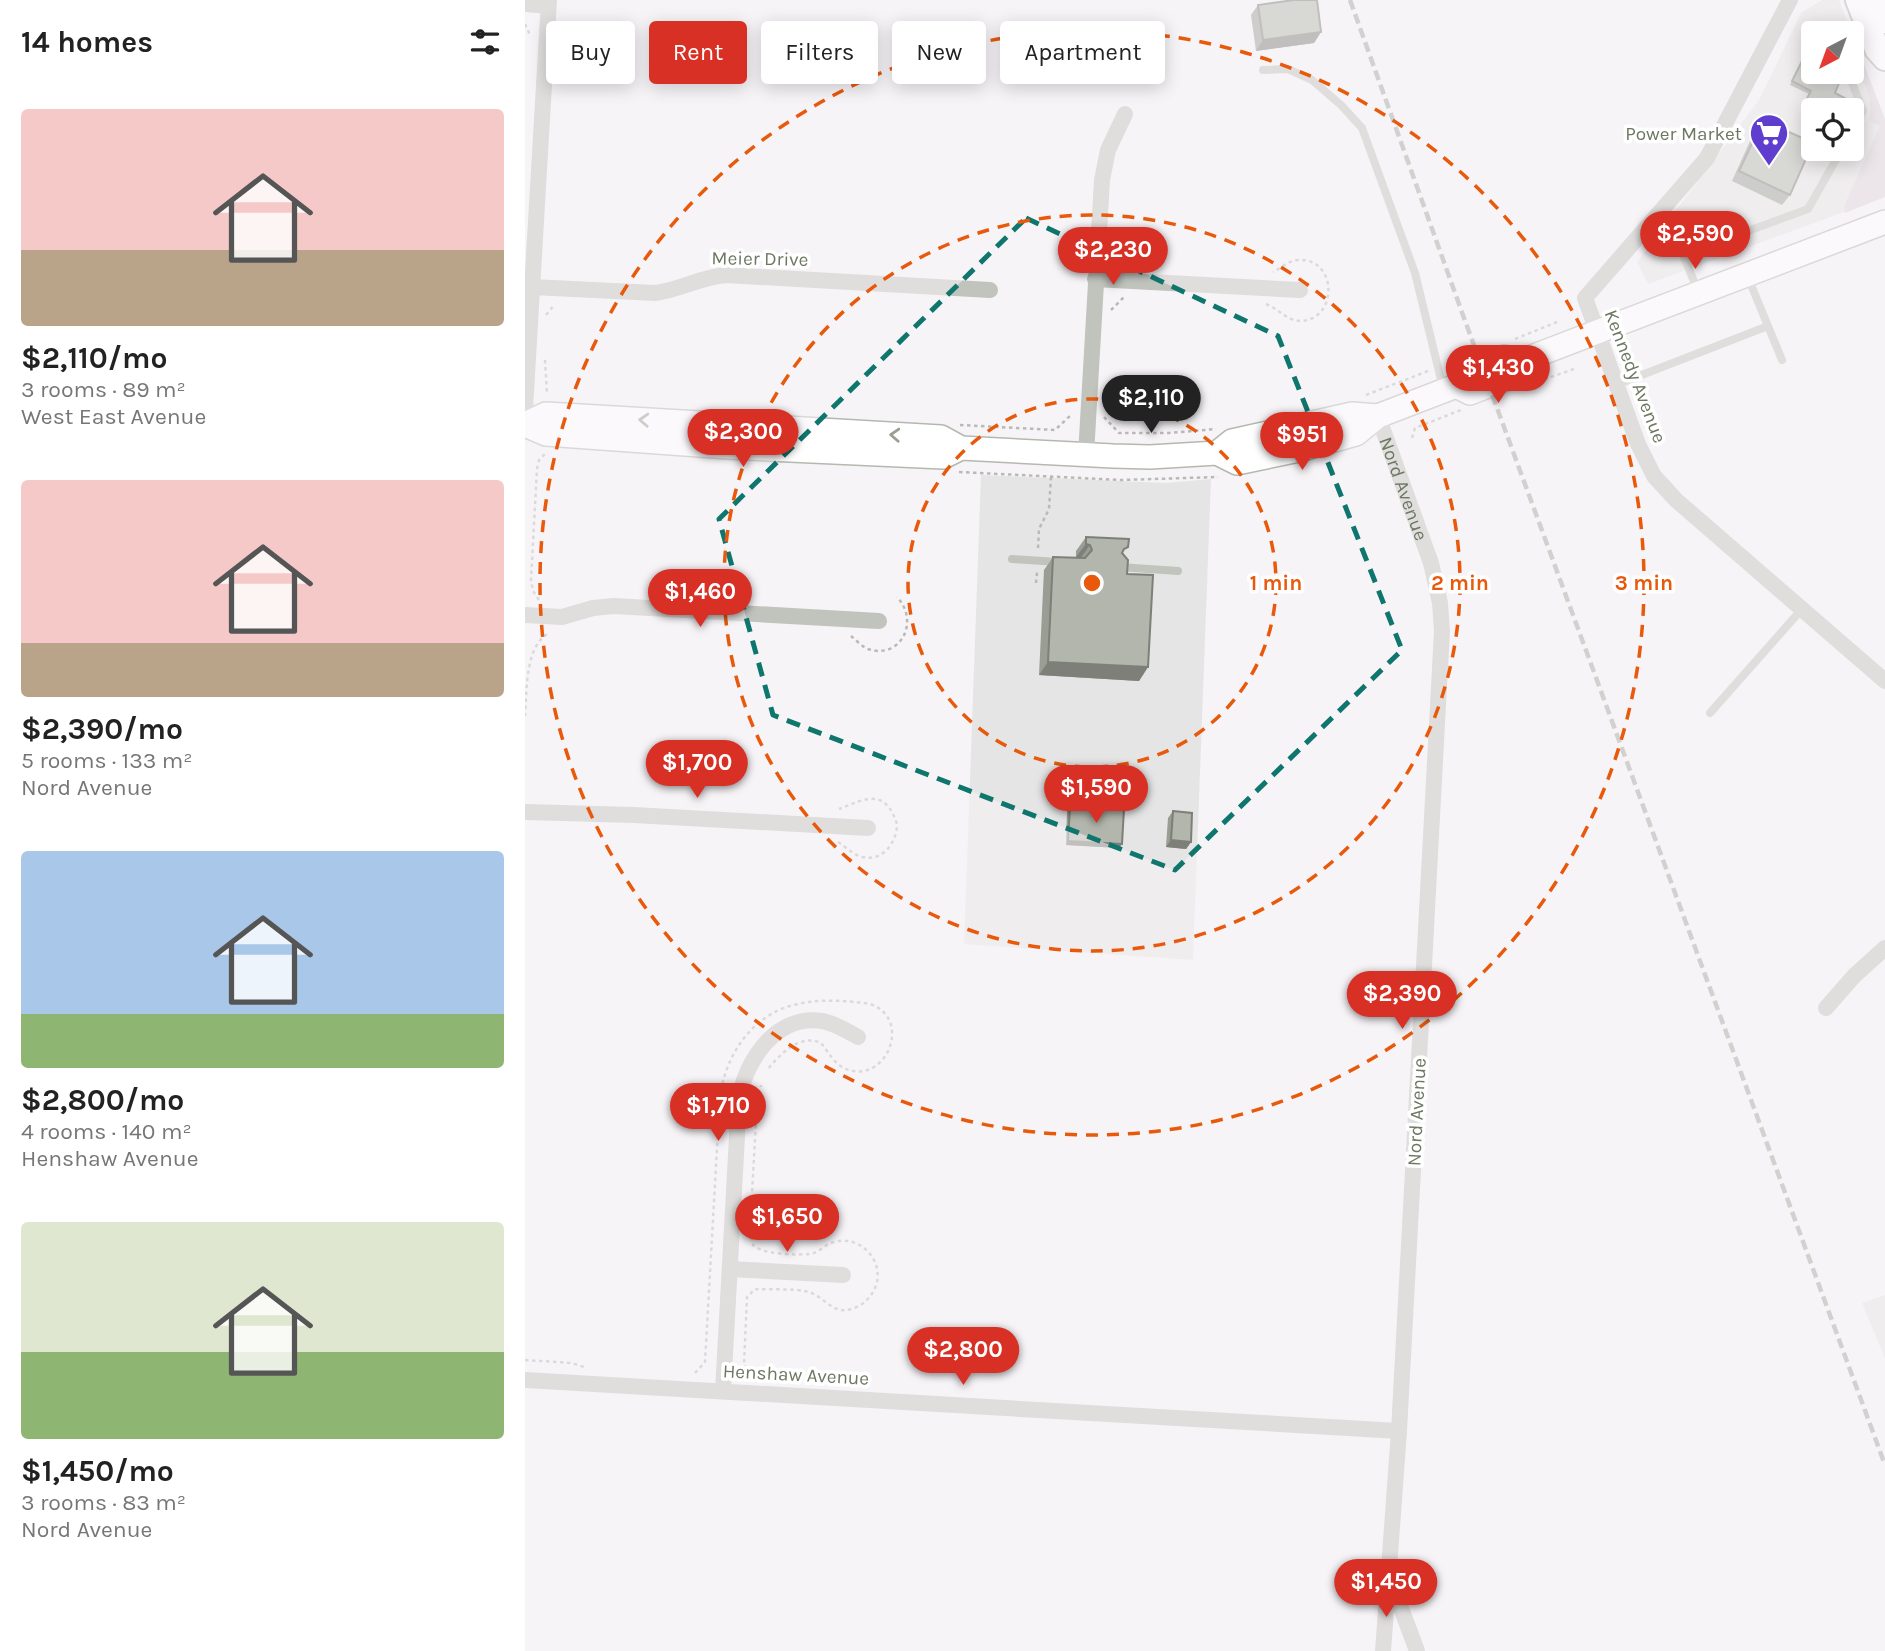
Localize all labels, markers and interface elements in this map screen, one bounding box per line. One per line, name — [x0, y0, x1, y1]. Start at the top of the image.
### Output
chip: Buy — [546, 21, 635, 84]
chip: Rent — [649, 21, 747, 84]
chip: Filters — [761, 21, 878, 84]
chip: New — [892, 21, 986, 84]
chip: Apartment — [1000, 21, 1165, 84]
north arrow — [1801, 21, 1864, 84]
map controls — [1801, 21, 1864, 161]
icon: filters — [466, 23, 504, 61]
text: 14 homes — [21, 24, 153, 60]
button: locate — [1801, 98, 1864, 161]
supermarket icon: Power Market — [1748, 112, 1790, 167]
place label: Power Market — [1625, 123, 1742, 145]
icon: home — [200, 155, 326, 281]
pin: $2,590 — [1638, 212, 1752, 271]
text: $2,590 — [1656, 220, 1734, 247]
pin: $2,230 — [1056, 228, 1170, 287]
text: $2,230 — [1074, 236, 1152, 263]
street label: Meier Drive — [711, 247, 809, 271]
street label: Kennedy Avenue — [1600, 307, 1671, 446]
text: $2,110/mo — [21, 340, 167, 376]
pin: $1,430 — [1441, 346, 1555, 405]
text: $1,430 — [1462, 354, 1534, 381]
text: 3 rooms · 89 m² — [21, 376, 186, 403]
pin: $2,110 — [1094, 376, 1208, 435]
text: $2,110 — [1118, 384, 1184, 411]
text: West East Avenue — [21, 403, 206, 430]
pin: $2,300 — [686, 410, 800, 469]
pin: $951 — [1261, 412, 1343, 472]
one-way arrow — [638, 413, 649, 428]
text: $2,300 — [704, 418, 782, 445]
text: $951 — [1276, 421, 1328, 448]
one-way arrow — [890, 427, 901, 442]
street label: Nord Avenue — [1374, 434, 1432, 544]
icon: home — [200, 526, 326, 652]
pin: $1,460 — [643, 570, 757, 629]
centre of rings — [1080, 571, 1104, 595]
text: 1 min — [1250, 571, 1302, 595]
text: 2 min — [1431, 571, 1489, 595]
text: 3 min — [1615, 571, 1673, 595]
text: $1,460 — [664, 578, 736, 605]
text: $2,390/mo — [21, 711, 183, 747]
pin: $1,700 — [640, 740, 754, 800]
text: 5 rooms · 133 m² — [21, 747, 193, 774]
text: $1,700 — [662, 749, 732, 776]
pin: $1,590 — [1039, 766, 1153, 825]
text: Nord Avenue — [21, 774, 152, 801]
text: $1,590 — [1060, 774, 1132, 801]
icon: home — [200, 897, 326, 1023]
pin: $2,390 — [1345, 972, 1459, 1031]
text: $2,390 — [1363, 980, 1441, 1007]
street label: Nord Avenue — [1403, 1057, 1431, 1167]
text: $2,800/mo — [21, 1082, 184, 1118]
pin: $1,710 — [661, 1084, 775, 1143]
text: $1,710 — [686, 1092, 750, 1119]
text: 4 rooms · 140 m² — [21, 1118, 192, 1145]
text: Henshaw Avenue — [21, 1145, 199, 1172]
pin: $1,650 — [730, 1194, 844, 1254]
text: $1,650 — [751, 1203, 823, 1230]
icon: home — [200, 1268, 326, 1394]
pin: $2,800 — [906, 1328, 1020, 1387]
text: $2,800 — [923, 1336, 1003, 1363]
street label: Henshaw Avenue — [722, 1360, 870, 1390]
text: $1,450/mo — [21, 1453, 174, 1489]
text: 3 rooms · 83 m² — [21, 1489, 186, 1516]
text: Nord Avenue — [21, 1516, 152, 1543]
pin: $1,450 — [1329, 1560, 1443, 1619]
text: $1,450 — [1350, 1568, 1422, 1595]

